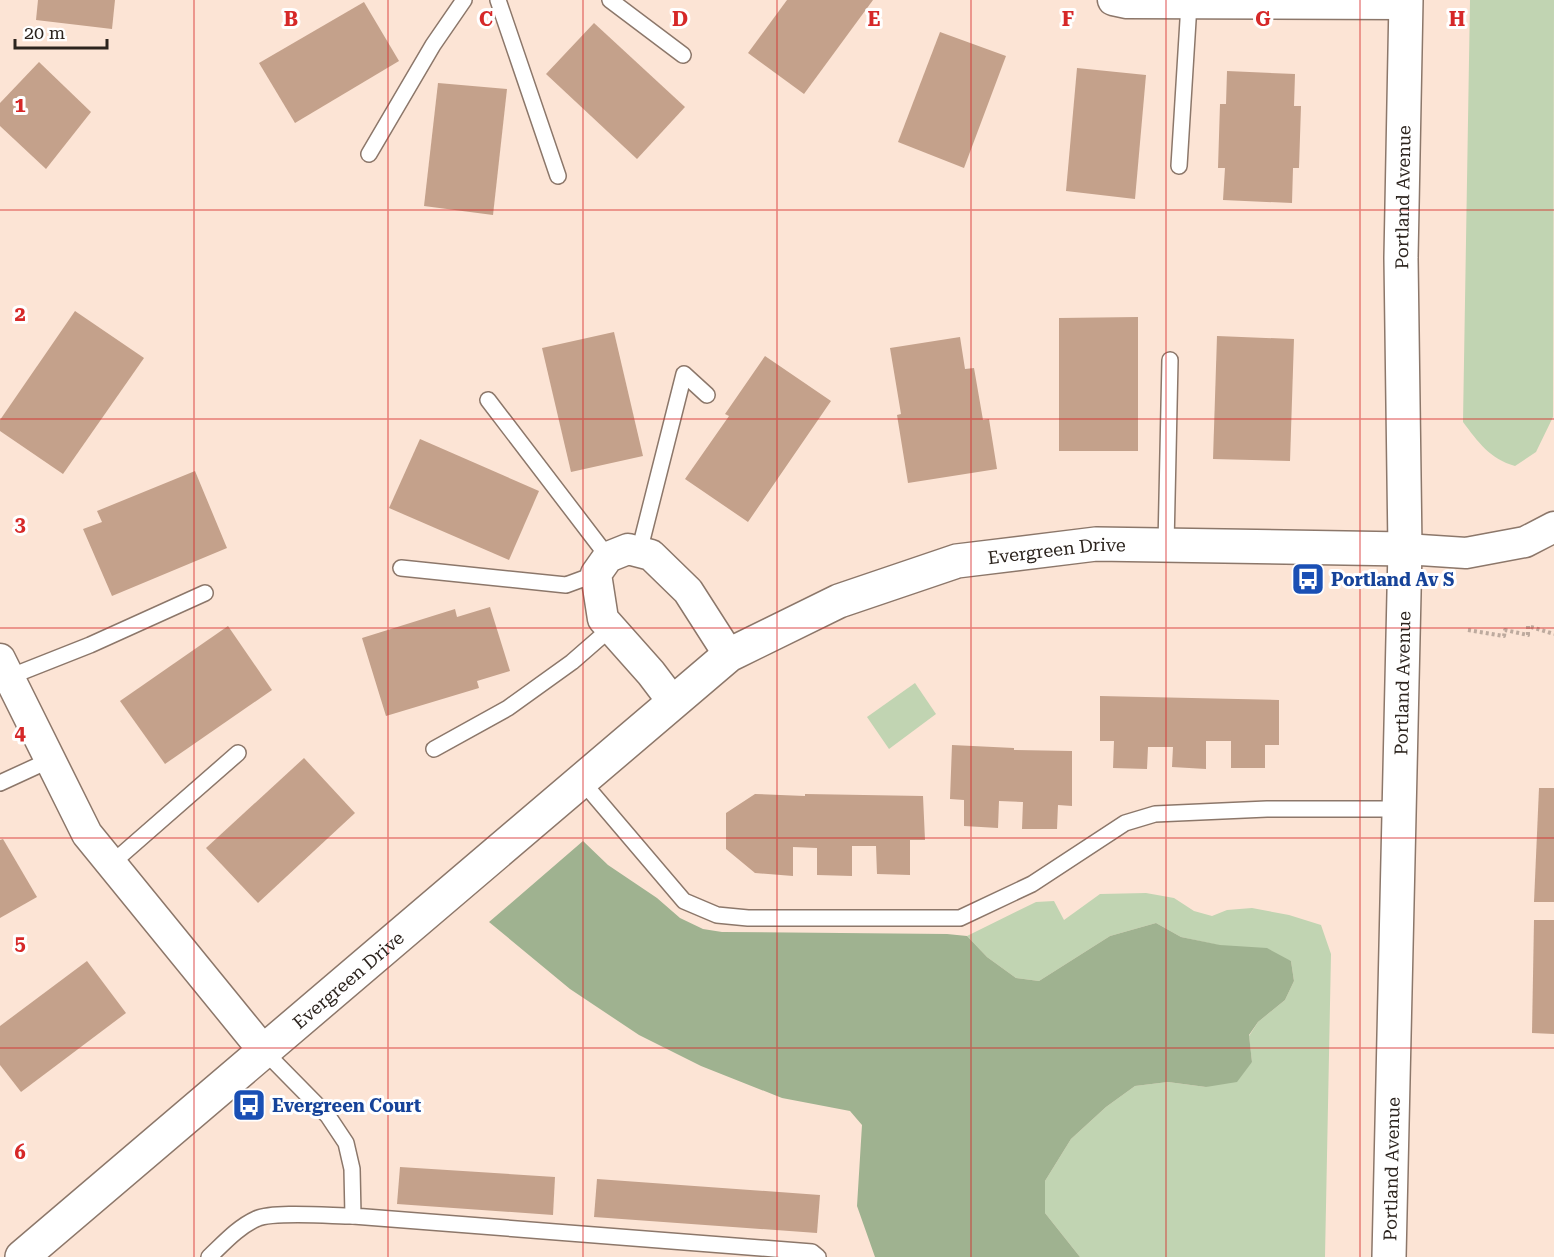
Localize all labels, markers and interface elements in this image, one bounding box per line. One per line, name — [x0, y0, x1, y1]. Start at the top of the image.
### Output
text: B — [284, 7, 298, 31]
text: C — [479, 7, 493, 31]
text: D — [672, 7, 688, 31]
text: E — [868, 7, 881, 31]
text: F — [1062, 7, 1074, 31]
text: G — [1255, 7, 1271, 31]
text: H — [1449, 7, 1465, 31]
scale bar — [15, 12, 106, 50]
text: 20 m — [24, 22, 65, 43]
text: 1 — [14, 93, 26, 117]
street label: Portland Avenue — [1390, 125, 1414, 269]
text: 2 — [14, 302, 26, 326]
text: 3 — [14, 512, 26, 536]
street label: Evergreen Drive — [986, 533, 1126, 568]
bus stop icon: Portland Av S — [1290, 561, 1326, 597]
place label: Portland Av S — [1331, 569, 1454, 590]
street label: Portland Avenue — [1390, 611, 1414, 755]
text: 4 — [14, 721, 26, 745]
street label: Evergreen Drive — [288, 926, 408, 1033]
text: 5 — [14, 931, 26, 955]
bus stop icon: Evergreen Court — [231, 1087, 267, 1123]
place label: Evergreen Court — [272, 1095, 421, 1116]
street label: Portland Avenue — [1379, 1097, 1403, 1241]
text: 6 — [14, 1140, 26, 1164]

